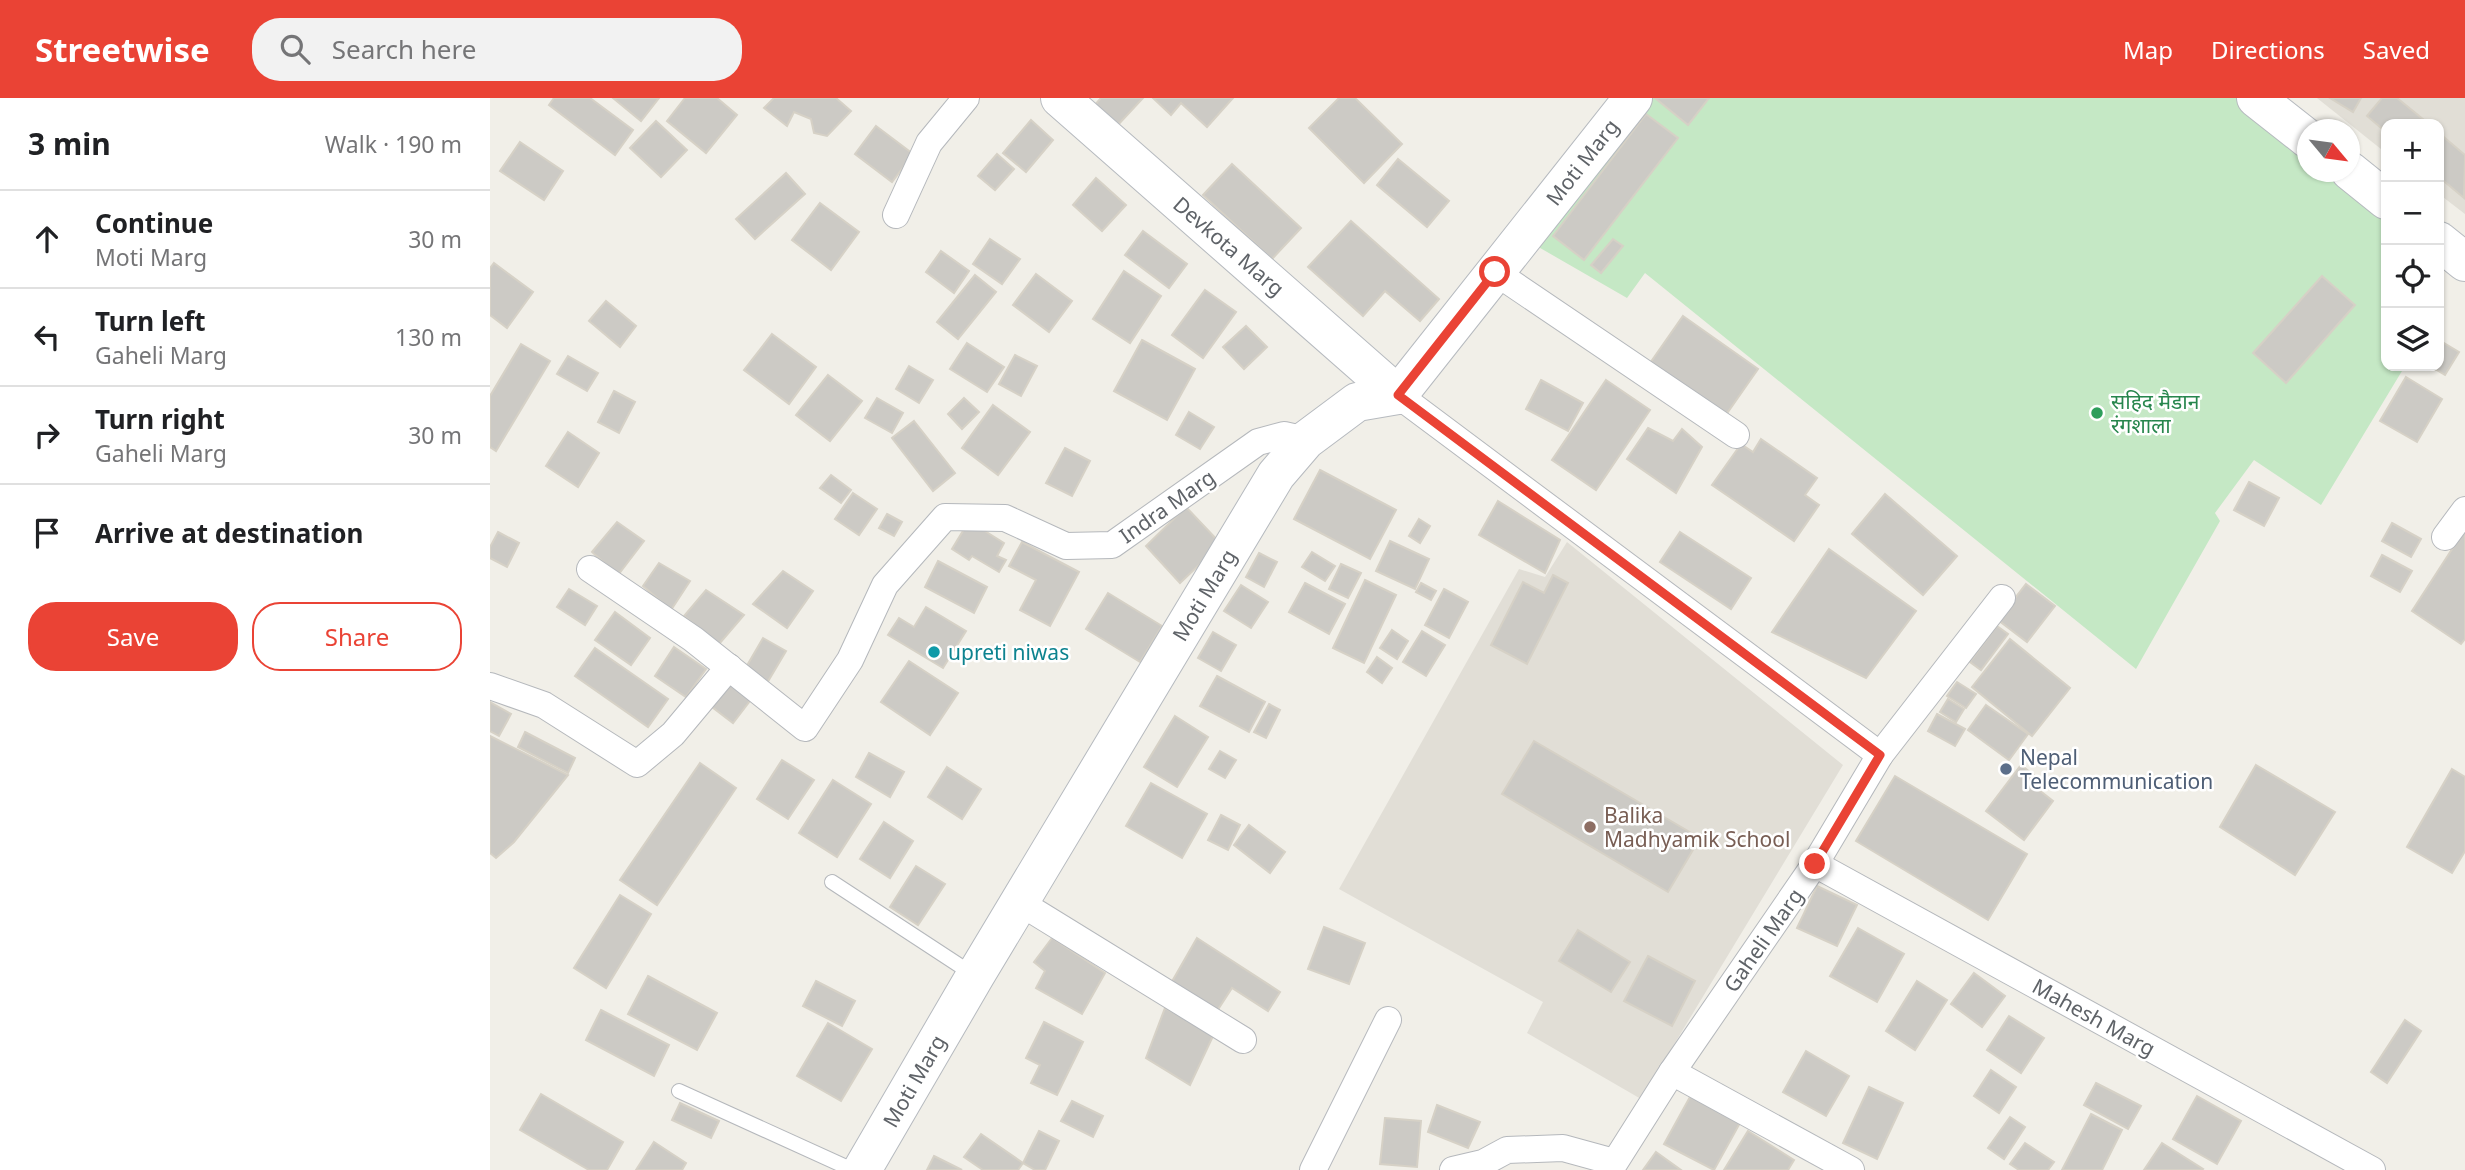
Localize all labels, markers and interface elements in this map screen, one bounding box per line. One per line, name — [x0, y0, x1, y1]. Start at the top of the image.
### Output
search box — [252, 18, 742, 81]
text: Streetwise — [35, 27, 210, 72]
icon: search — [276, 30, 314, 68]
text: Search here — [332, 31, 476, 67]
text: Map — [2123, 33, 2173, 66]
text: Directions — [2211, 33, 2325, 66]
text: Saved — [2363, 33, 2430, 66]
street label: Moti Marg — [1539, 113, 1625, 211]
north arrow — [2297, 119, 2360, 182]
map controls — [2381, 119, 2444, 371]
button: + — [2381, 119, 2444, 182]
text: 3 min — [28, 123, 111, 164]
text: Walk · 190 m — [325, 128, 462, 160]
button: − — [2381, 182, 2444, 245]
street label: Devkota Marg — [1168, 190, 1290, 302]
text: Continue — [95, 205, 213, 241]
icon: ahead — [28, 220, 66, 258]
text: 30 m — [408, 223, 462, 255]
text: Moti Marg — [95, 241, 207, 273]
button: locate — [2381, 245, 2444, 308]
route start — [1479, 256, 1510, 287]
text: Turn left — [95, 303, 206, 339]
button: layers — [2381, 308, 2444, 371]
icon: left — [28, 318, 66, 356]
text: 130 m — [395, 321, 462, 353]
text: Gaheli Marg — [95, 339, 227, 371]
place label: सहिद मैडान रंगशाला — [2111, 387, 2200, 439]
text: Turn right — [95, 401, 225, 437]
marker: सहिद मैडान रंगशाला — [2089, 405, 2105, 421]
icon: right — [28, 416, 66, 454]
text: 30 m — [408, 419, 462, 451]
text: Gaheli Marg — [95, 437, 227, 469]
street label: Indra Marg — [1114, 463, 1220, 549]
icon: arrive — [28, 514, 66, 552]
text: Arrive at destination — [95, 515, 364, 551]
street label: Moti Marg — [1166, 544, 1242, 646]
button: Save — [28, 602, 238, 671]
button: Share — [252, 602, 462, 671]
place label: upreti niwas — [948, 638, 1069, 666]
marker: upreti niwas — [926, 644, 942, 660]
place label: Nepal Telecommunication — [2020, 743, 2213, 795]
marker: Nepal Telecommunication — [1998, 761, 2014, 777]
place label: Balika Madhyamik School — [1604, 801, 1790, 853]
marker: Balika Madhyamik School — [1582, 819, 1598, 835]
route end — [1799, 848, 1830, 879]
street label: Gaheli Marg — [1717, 883, 1809, 997]
street label: Mahesh Marg — [2028, 972, 2160, 1062]
street label: Moti Marg — [876, 1030, 952, 1132]

